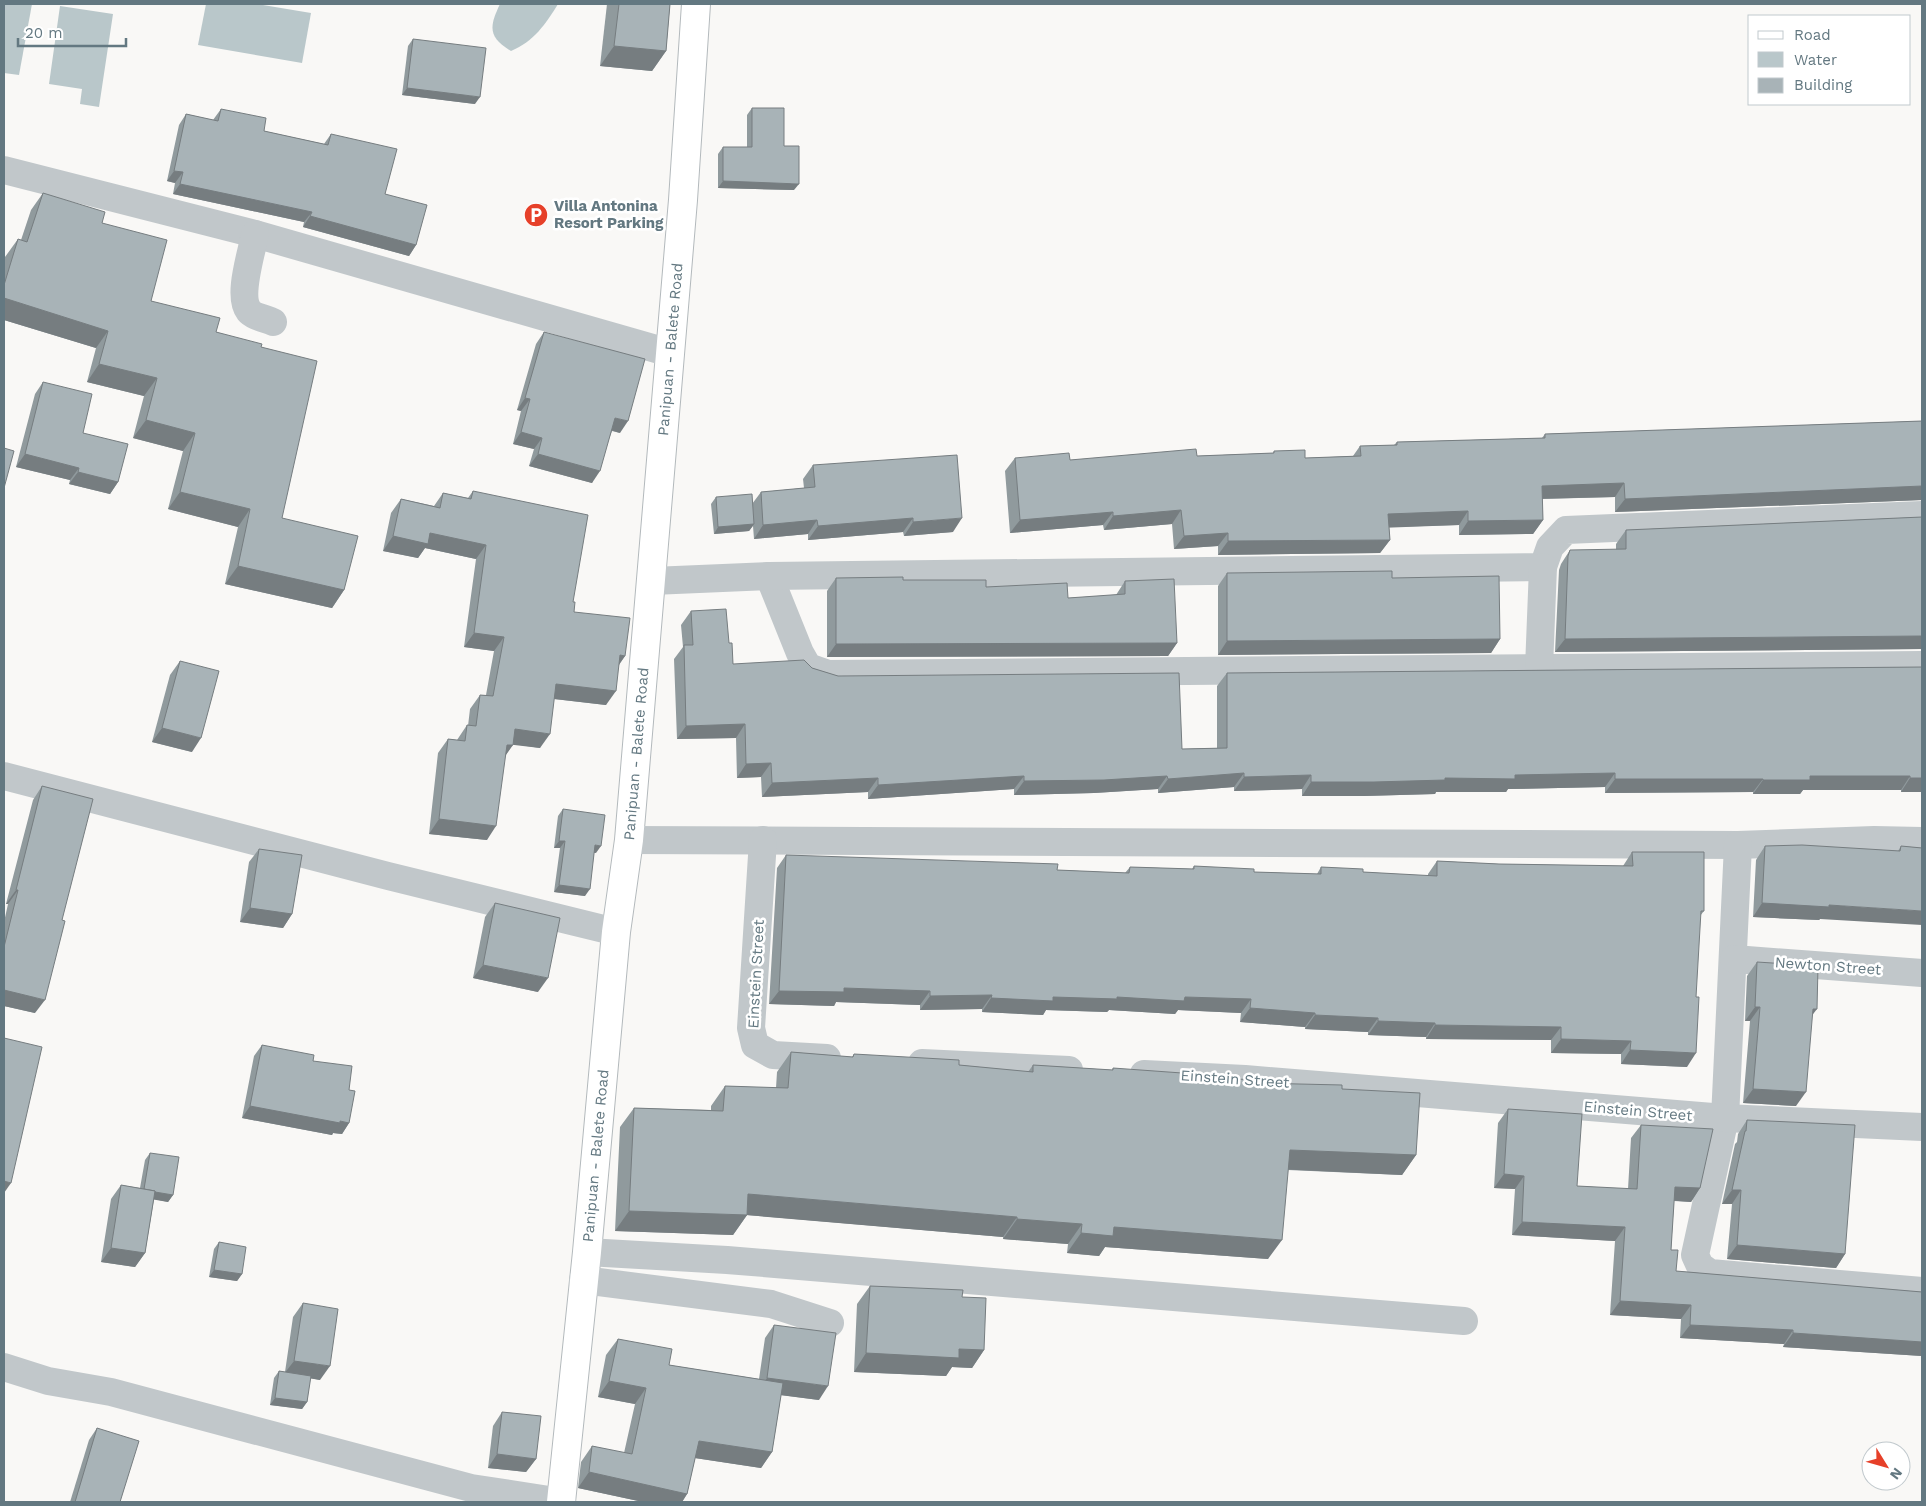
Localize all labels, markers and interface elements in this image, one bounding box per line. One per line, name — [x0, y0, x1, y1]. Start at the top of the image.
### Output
scale bar — [18, 15, 125, 47]
legend — [1748, 15, 1911, 105]
text: 20 m — [25, 24, 63, 42]
text: Road — [1794, 26, 1831, 44]
text: Water — [1794, 51, 1837, 69]
text: Building — [1794, 76, 1852, 94]
place label: Villa Antonina Resort Parking — [554, 197, 664, 232]
parking icon: Villa Antonina Resort Parking — [523, 202, 549, 228]
street label: Panipuan - Balete Road — [654, 262, 687, 436]
street label: Panipuan - Balete Road — [620, 667, 653, 841]
street label: Einstein Street — [744, 918, 768, 1029]
street label: Newton Street — [1774, 953, 1883, 979]
street label: Einstein Street — [1180, 1066, 1291, 1092]
street label: Panipuan - Balete Road — [579, 1069, 613, 1243]
street label: Einstein Street — [1583, 1097, 1694, 1125]
north arrow — [1861, 1441, 1911, 1491]
text: N — [1887, 1465, 1906, 1483]

